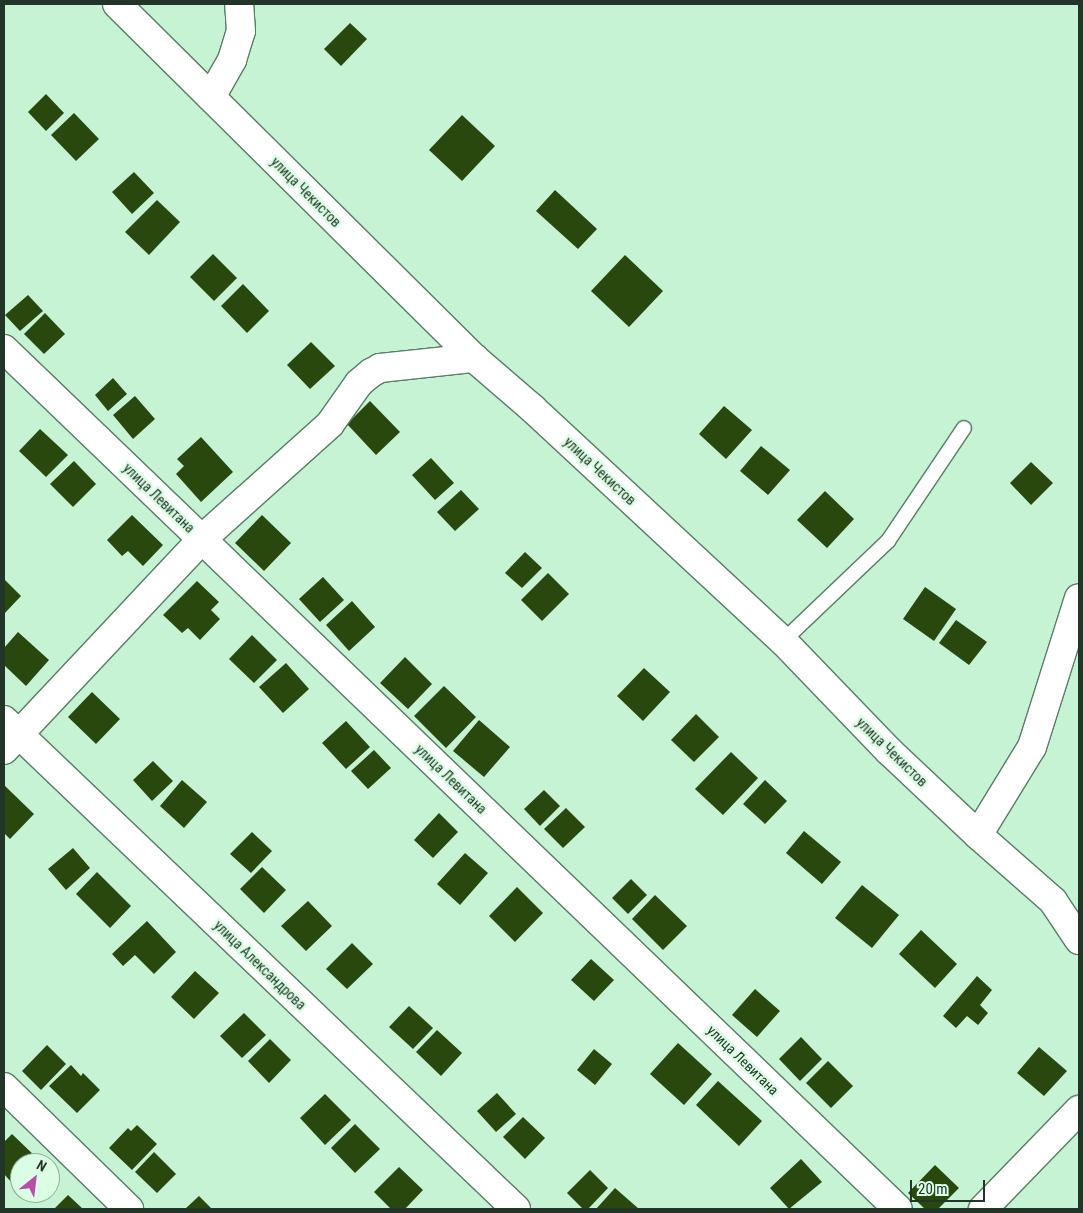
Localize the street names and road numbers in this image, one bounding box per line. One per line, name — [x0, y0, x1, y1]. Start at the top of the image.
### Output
street label: улица Чекистов — [267, 153, 345, 231]
street label: улица Чекистов — [561, 433, 639, 509]
street label: улица Левитана — [120, 460, 198, 536]
street label: улица Чекистов — [853, 714, 931, 790]
street label: улица Левитана — [412, 741, 490, 817]
street label: улица Александрова — [211, 917, 309, 1013]
street label: улица Левитана — [704, 1022, 782, 1098]

